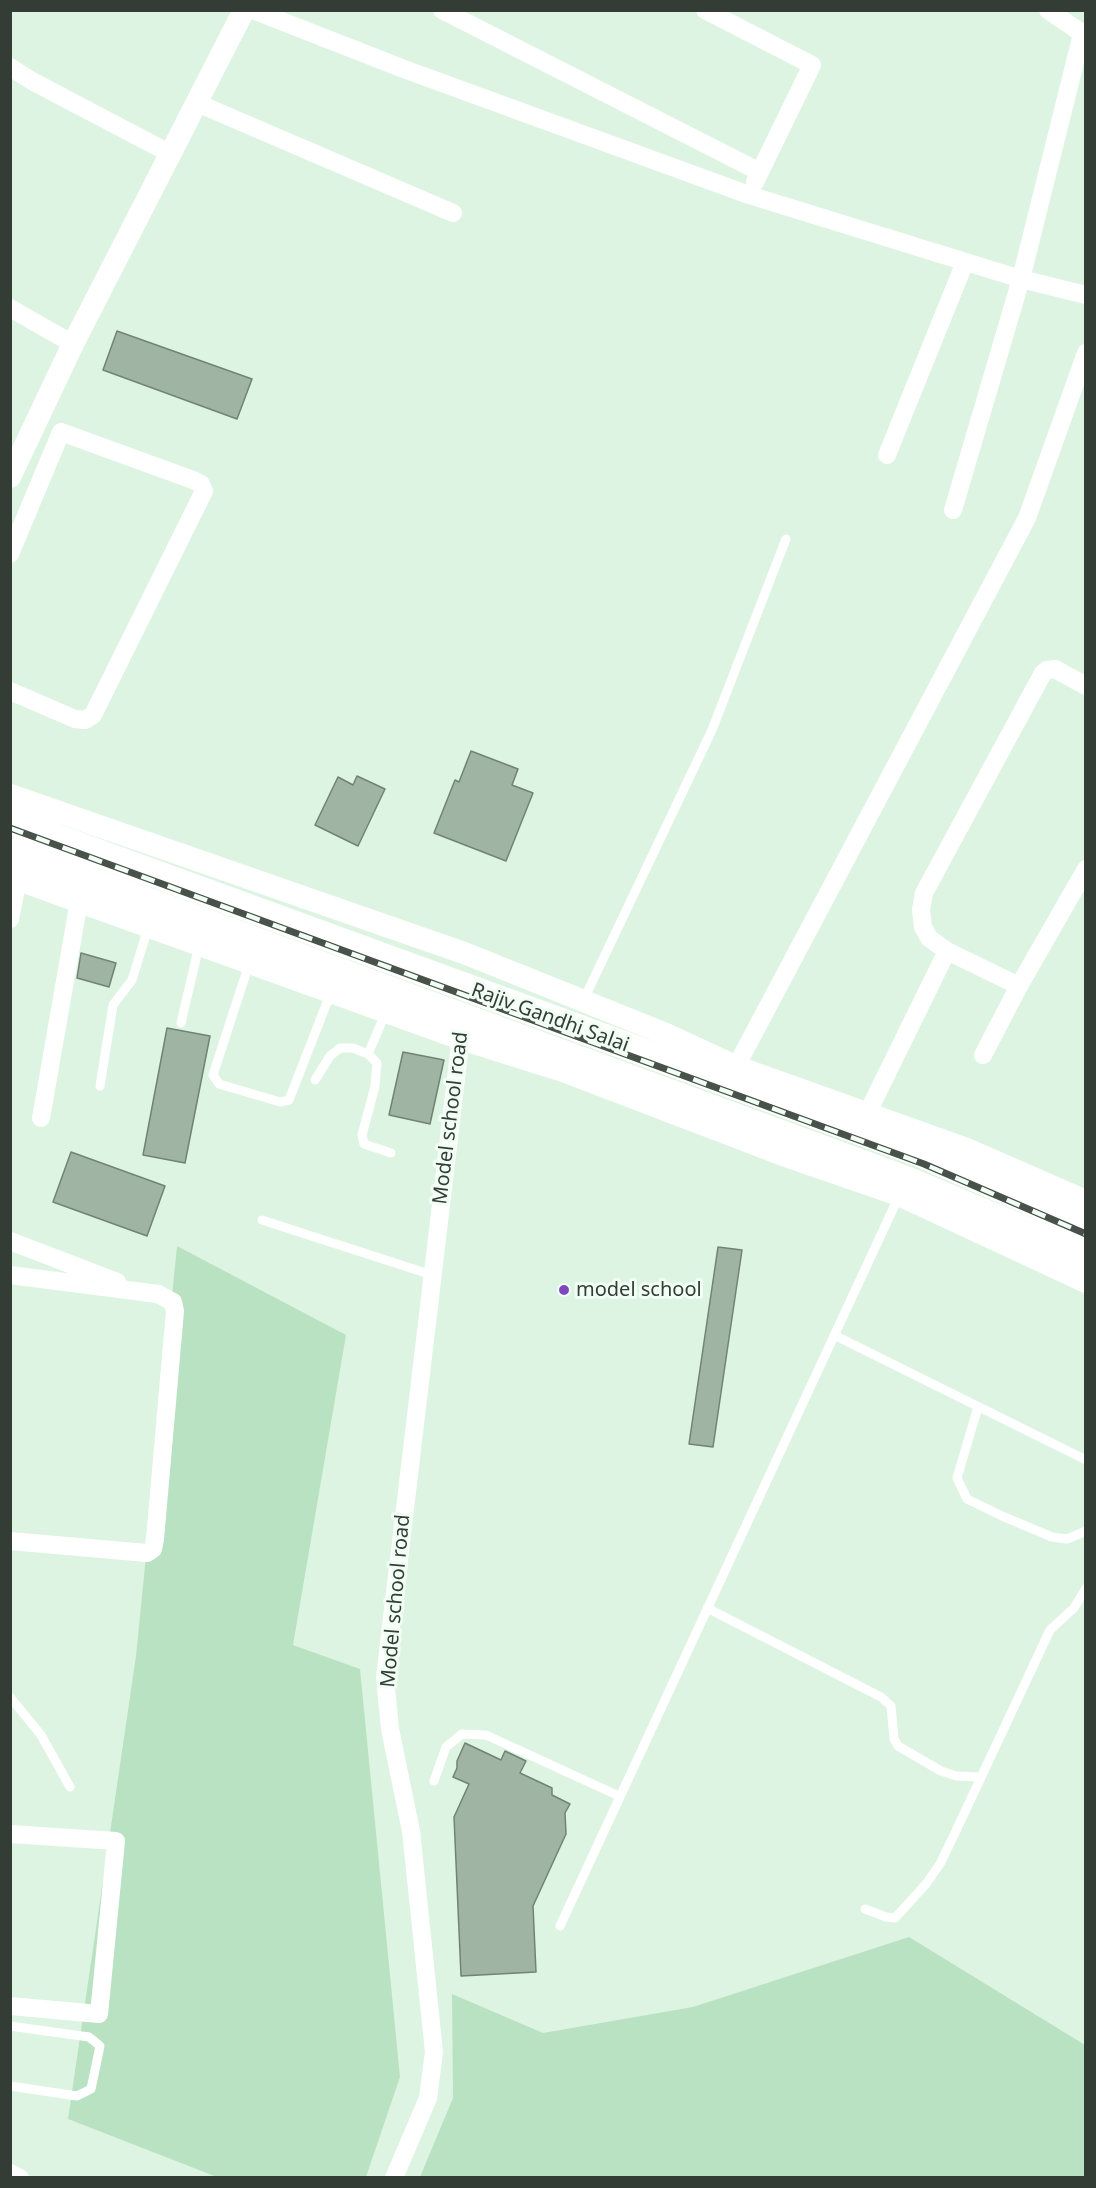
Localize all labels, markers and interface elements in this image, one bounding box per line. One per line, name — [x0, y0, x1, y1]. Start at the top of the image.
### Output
street label: Rajiv Gandhi Salai — [468, 978, 632, 1058]
street label: Model school road — [429, 1030, 473, 1206]
place label: model school — [576, 1278, 702, 1302]
marker: model school — [557, 1283, 571, 1297]
street label: Model school road — [376, 1513, 416, 1689]

